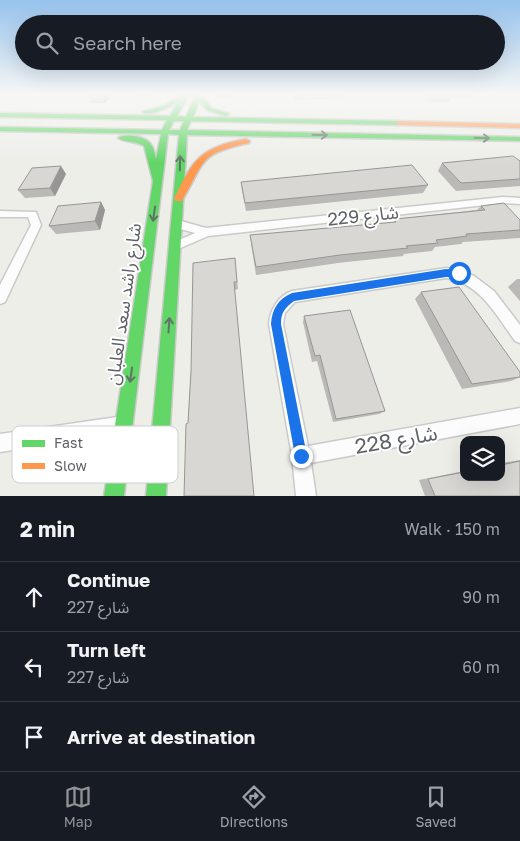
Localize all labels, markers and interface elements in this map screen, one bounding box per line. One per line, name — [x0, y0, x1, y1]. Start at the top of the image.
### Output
search box — [15, 15, 505, 70]
icon: search — [33, 29, 61, 57]
text: Search here — [73, 31, 182, 54]
one-way arrow — [311, 130, 327, 140]
one-way arrow — [474, 133, 490, 143]
one-way arrow — [175, 155, 185, 172]
street label: شارع 229 — [326, 200, 400, 234]
one-way arrow — [149, 205, 159, 221]
street label: شارع راشد سعد العلبان — [101, 222, 149, 387]
route start — [448, 262, 471, 285]
one-way arrow — [165, 318, 174, 334]
one-way arrow — [126, 366, 136, 382]
street label: شارع 228 — [353, 419, 440, 462]
legend — [12, 426, 178, 483]
text: Fast — [54, 434, 83, 451]
map controls — [460, 436, 505, 481]
button: layers — [460, 436, 505, 481]
route end — [290, 445, 313, 468]
text: Slow — [54, 457, 87, 474]
text: 2 min — [20, 516, 75, 542]
text: Walk · 150 m — [404, 519, 500, 539]
text: Continue — [67, 568, 150, 591]
icon: ahead — [20, 583, 48, 611]
text: 90 m — [462, 587, 500, 607]
text: شارع 227 — [67, 597, 129, 617]
text: Turn left — [67, 638, 146, 661]
icon: left — [20, 653, 48, 681]
text: 60 m — [462, 657, 500, 677]
text: شارع 227 — [67, 667, 129, 687]
icon: arrive — [20, 723, 48, 751]
text: Arrive at destination — [67, 725, 255, 748]
tab: Map — [64, 783, 92, 830]
tab: Directions — [220, 783, 288, 830]
tab: Saved — [415, 783, 456, 830]

